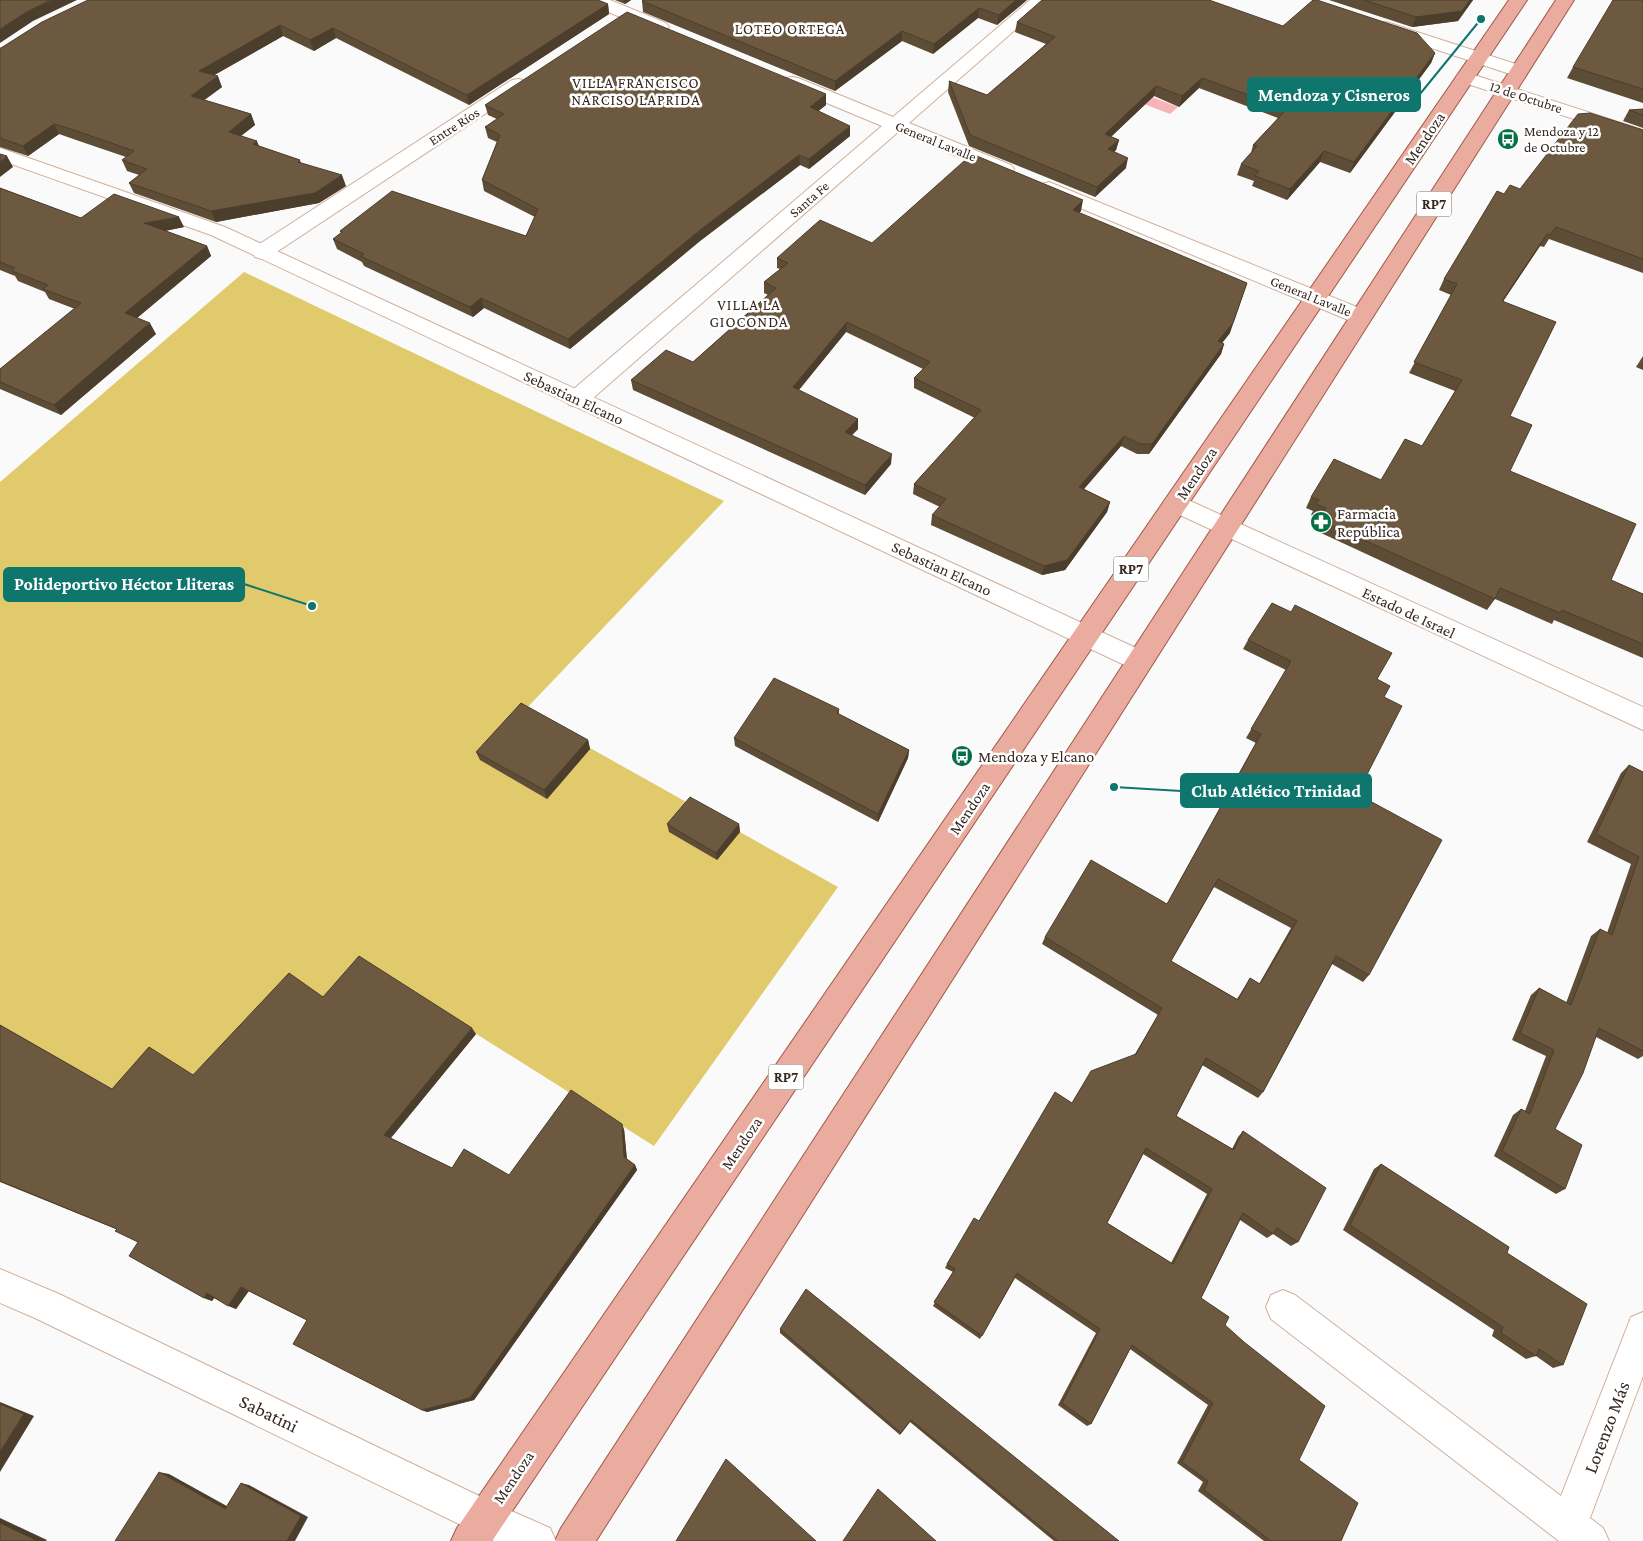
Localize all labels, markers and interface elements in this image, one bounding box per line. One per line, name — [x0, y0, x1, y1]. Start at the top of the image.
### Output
district label: LOTEO ORTEGA — [735, 21, 845, 37]
district label: VILLA FRANCISCO NARCISO LAPRIDA — [571, 75, 701, 108]
callout: Mendoza y Cisneros — [1248, 78, 1420, 111]
street label: 12 de Octubre — [1488, 78, 1564, 116]
text: Mendoza y Cisneros — [1258, 85, 1410, 105]
street label: Entre Ríos — [426, 104, 482, 148]
street label: Mendoza — [1401, 108, 1448, 168]
street label: General Lavalle — [893, 117, 979, 165]
place label: Mendoza y 12 de Octubre — [1524, 123, 1599, 155]
bus stop icon: Mendoza y 12 de Octubre — [1496, 127, 1520, 151]
street label: Santa Fe — [786, 178, 832, 220]
road number: RP7 — [1416, 192, 1452, 216]
street label: General Lavalle — [1268, 272, 1354, 320]
district label: VILLA LA GIOCONDA — [709, 297, 789, 330]
street label: Sebastian Elcano — [521, 367, 627, 428]
street label: Mendoza — [1173, 443, 1220, 503]
place label: Farmacia República — [1337, 505, 1401, 541]
pharmacy icon: Farmacia República — [1309, 510, 1333, 534]
street label: Sebastian Elcano — [889, 538, 995, 599]
road number: RP7 — [1114, 556, 1148, 582]
callout: Polideportivo Héctor Lliteras — [4, 568, 244, 601]
text: Polideportivo Héctor Lliteras — [14, 574, 234, 594]
street label: Estado de Israel — [1360, 584, 1458, 641]
bus stop icon: Mendoza y Elcano — [950, 744, 974, 768]
place label: Mendoza y Elcano — [978, 748, 1094, 766]
callout: Club Atlético Trinidad — [1181, 774, 1371, 807]
street label: Mendoza — [946, 778, 993, 838]
text: Club Atlético Trinidad — [1191, 781, 1361, 801]
road number: RP7 — [768, 1064, 804, 1090]
street label: Mendoza — [718, 1113, 765, 1173]
street label: Lorenzo Más — [1579, 1378, 1634, 1476]
street label: Sabatini — [236, 1390, 302, 1437]
street label: Mendoza — [490, 1447, 537, 1507]

